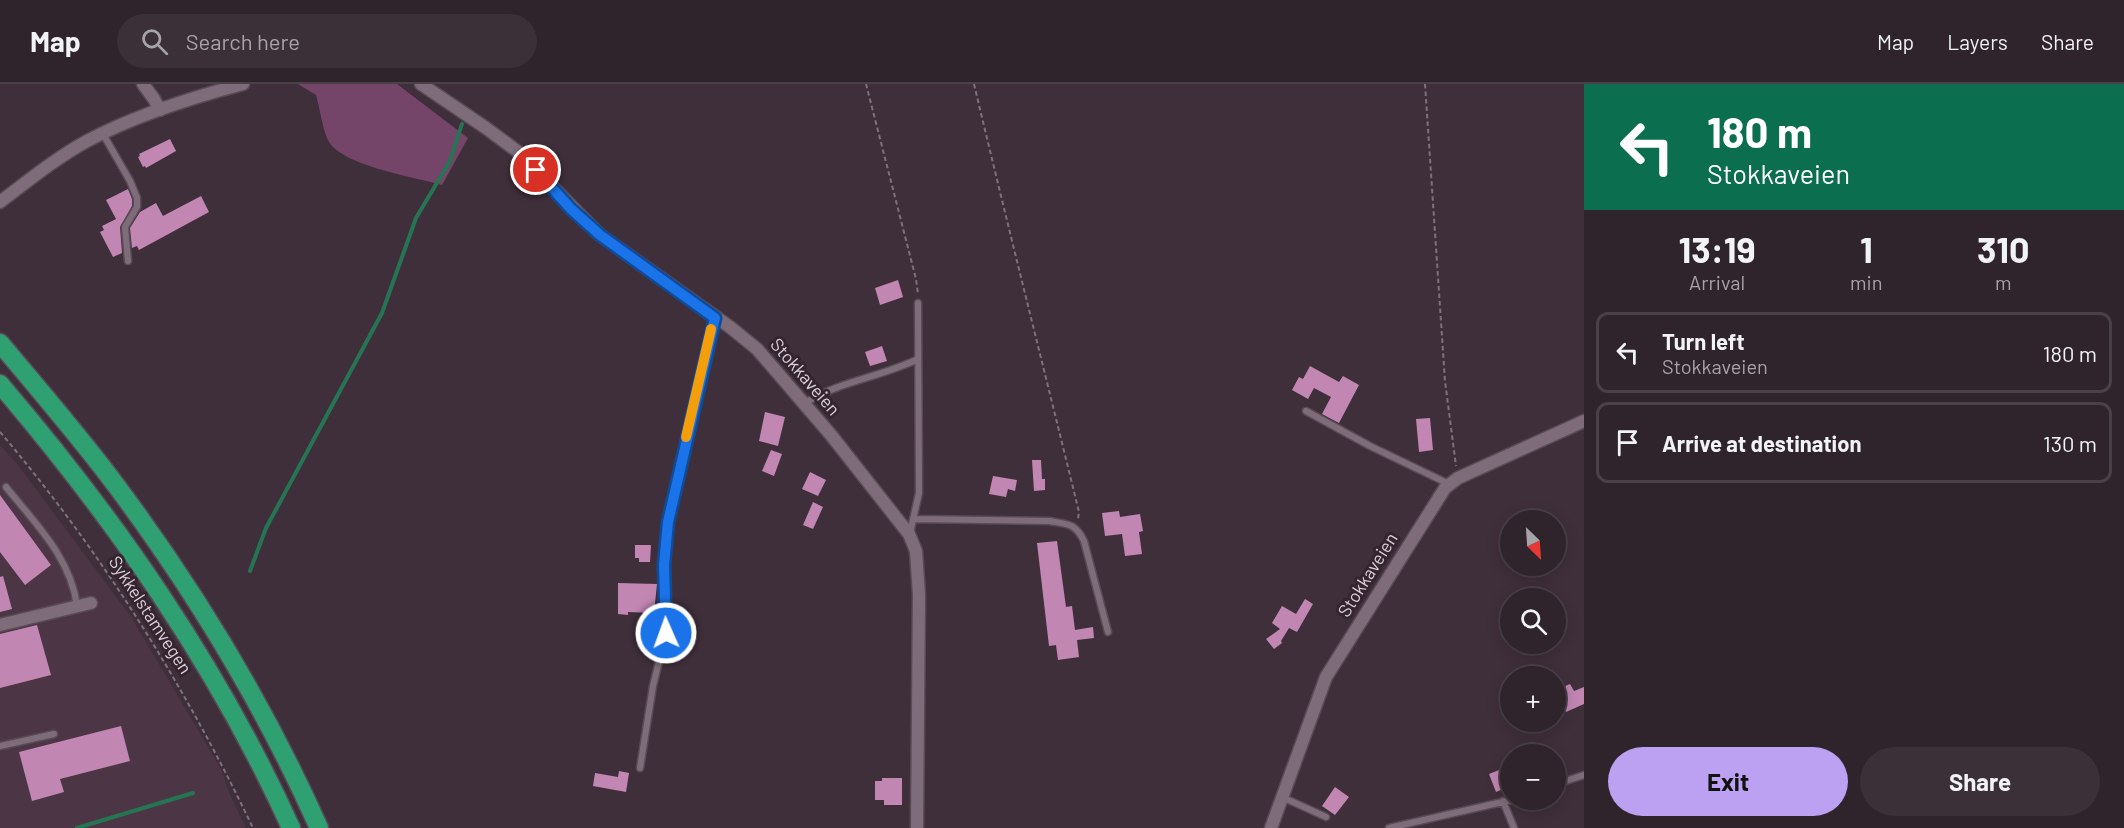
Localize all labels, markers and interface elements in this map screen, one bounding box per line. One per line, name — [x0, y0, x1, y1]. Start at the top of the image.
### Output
search box — [117, 14, 537, 68]
text: Map — [30, 24, 81, 58]
icon: search — [138, 25, 171, 58]
text: Search here — [186, 28, 300, 54]
text: Map — [1877, 29, 1914, 54]
text: Layers — [1947, 29, 2008, 54]
text: Share — [2041, 29, 2094, 54]
text: 180 m — [1707, 106, 1812, 156]
icon: left — [1608, 108, 1686, 186]
pin — [510, 144, 561, 195]
icon: arrive — [519, 153, 552, 186]
text: Stokkaveien — [1707, 157, 1850, 189]
text: 13:19 — [1678, 227, 1756, 270]
text: 1 — [1860, 227, 1873, 270]
text: 310 — [1977, 227, 2030, 270]
text: Arrival — [1689, 270, 1745, 294]
text: min — [1850, 270, 1882, 294]
text: m — [1995, 270, 2012, 294]
text: Turn left — [1662, 328, 1745, 354]
street label: Stokkaveien — [766, 333, 845, 420]
icon: left — [1611, 336, 1644, 369]
text: 180 m — [2043, 340, 2097, 366]
text: Stokkaveien — [1662, 354, 1768, 378]
icon: arrive — [1611, 426, 1644, 459]
text: Arrive at destination — [1662, 430, 1861, 456]
text: 130 m — [2043, 430, 2097, 456]
north arrow — [1500, 510, 1566, 576]
map controls — [1500, 510, 1566, 810]
street label: Stokkaveien — [1333, 528, 1402, 621]
street label: Sykkelstamvegen — [105, 551, 197, 678]
button: search — [1500, 588, 1566, 654]
position arrow — [634, 601, 698, 665]
button: + — [1500, 666, 1566, 732]
button: − — [1500, 744, 1566, 810]
button: Exit — [1608, 747, 1848, 816]
button: Share — [1860, 747, 2100, 816]

